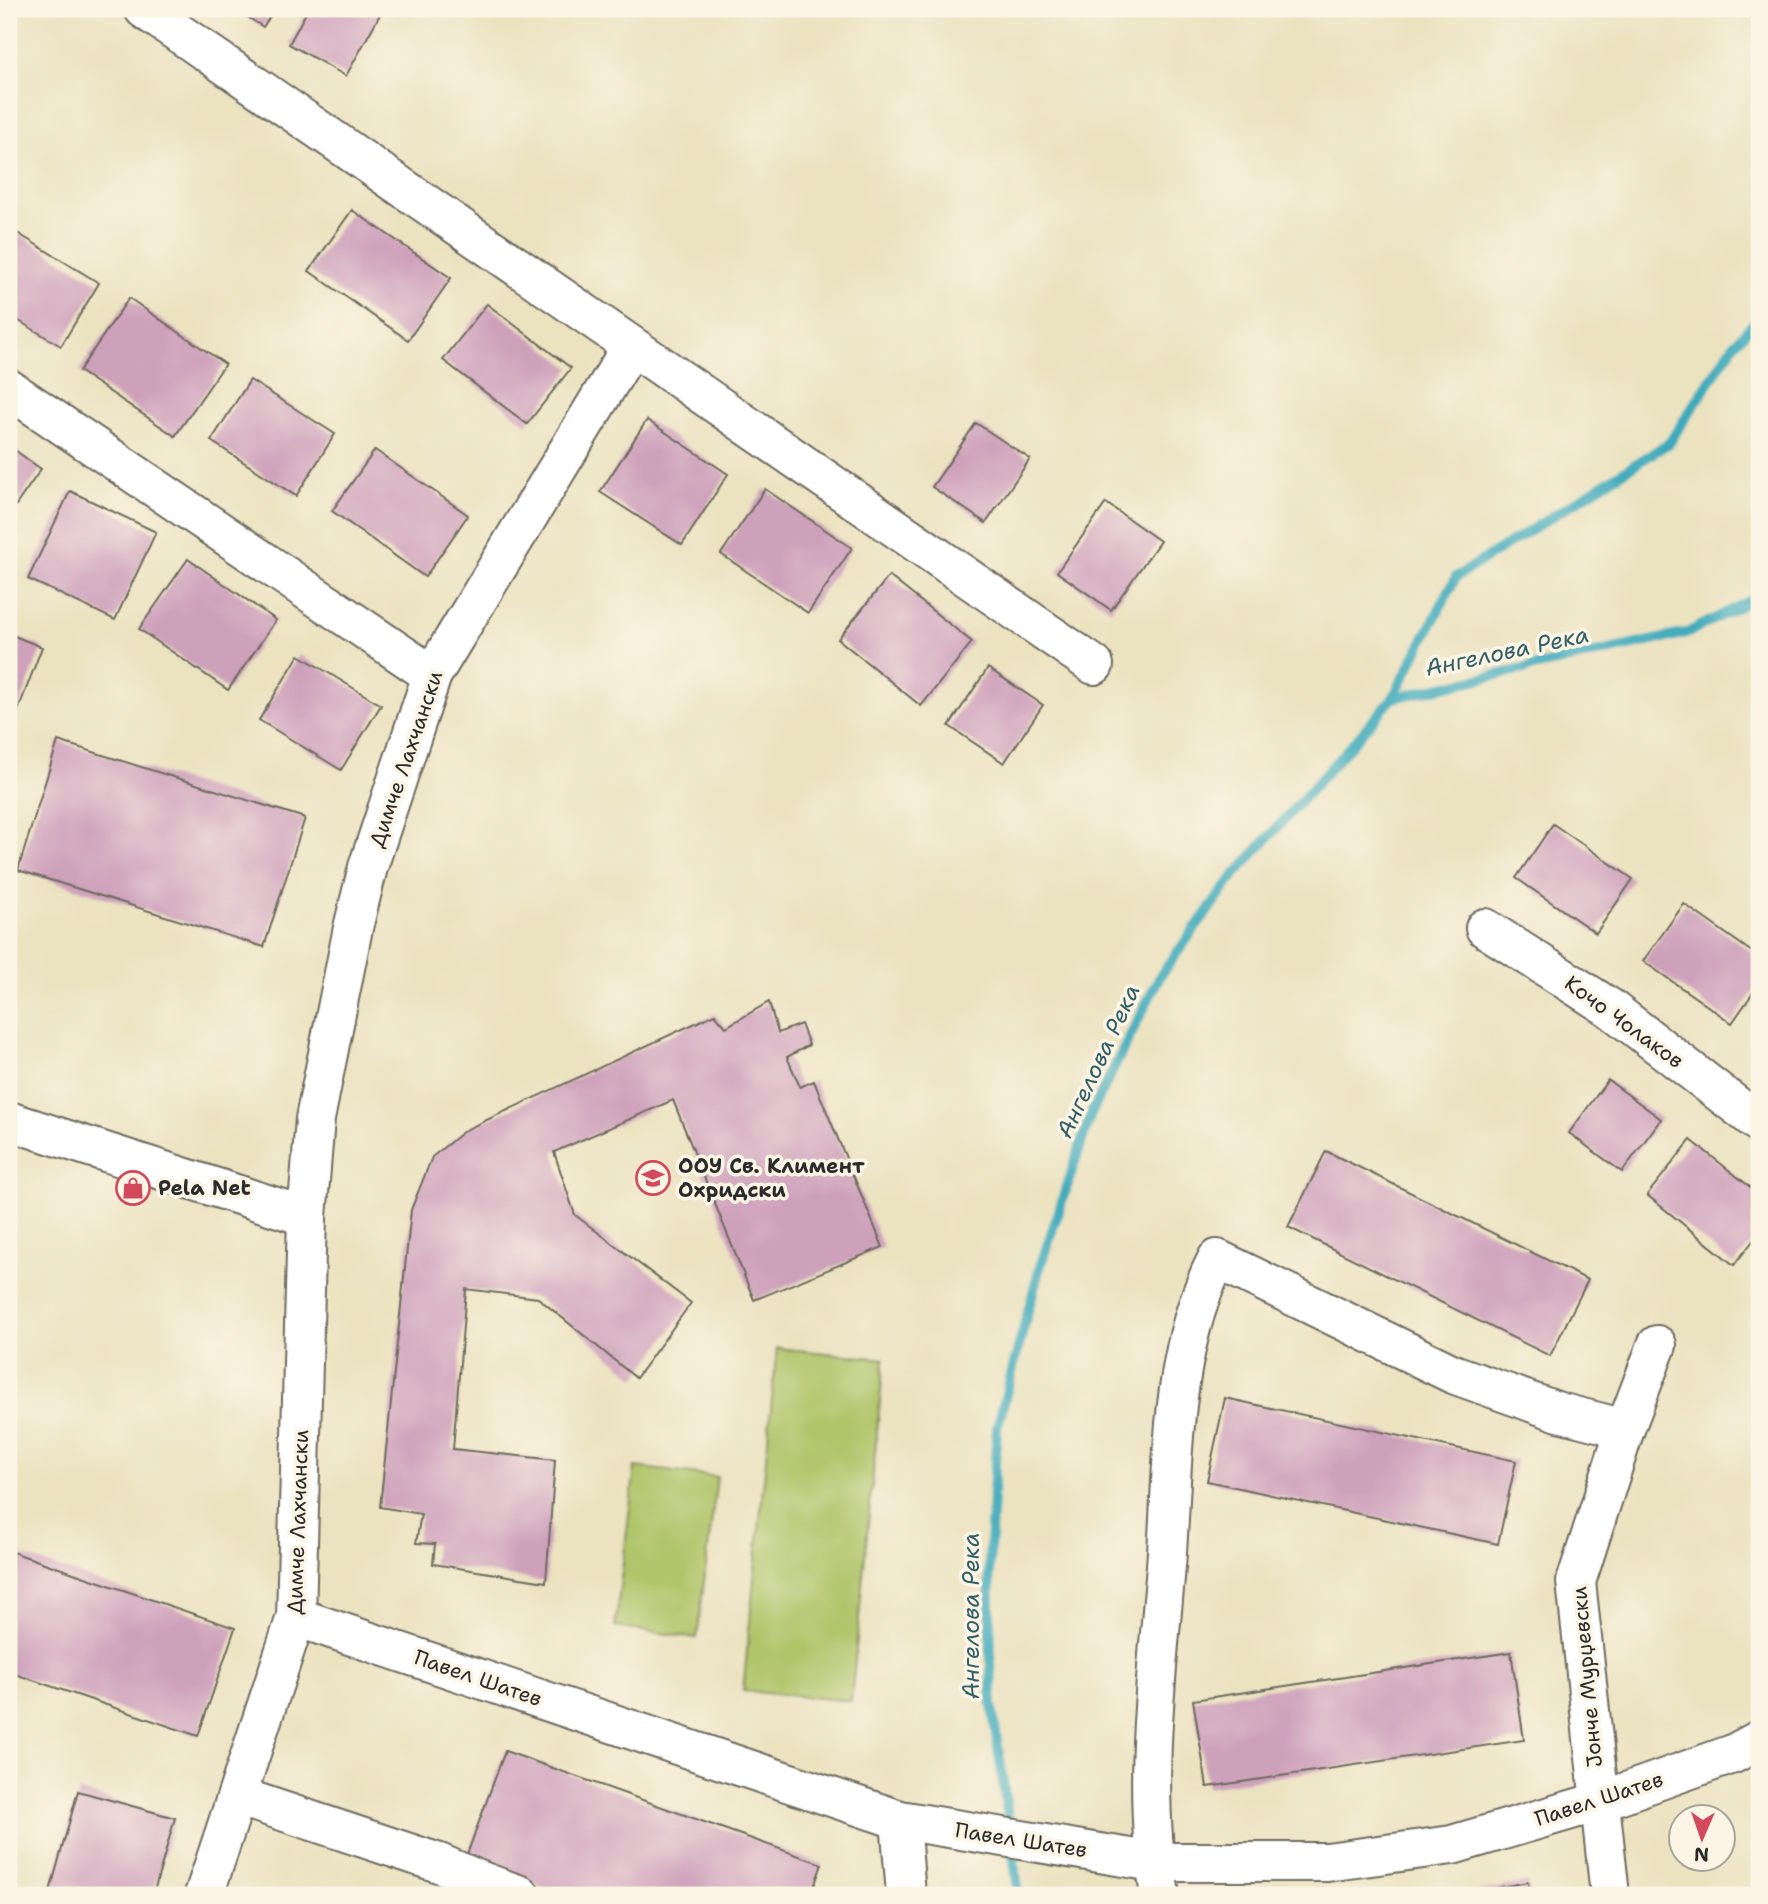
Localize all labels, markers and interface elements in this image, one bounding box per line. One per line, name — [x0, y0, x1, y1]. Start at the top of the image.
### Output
water label: Ангелова Река — [1423, 619, 1591, 683]
street label: Димче Лахчански — [363, 667, 449, 851]
street label: Кочо Чолаков — [1559, 969, 1689, 1075]
water label: Ангелова Река — [1049, 979, 1147, 1143]
place label: ООУ Св. Климент Охридски — [678, 1152, 865, 1204]
school or university icon: ООУ Св. Климент Охридски — [634, 1159, 672, 1197]
shop icon: Pela Net — [114, 1169, 152, 1207]
place label: Pela Net — [158, 1174, 251, 1202]
street label: Димче Лахчански — [281, 1429, 315, 1615]
water label: Ангелова Река — [956, 1533, 986, 1699]
street label: Јонче Мурџевски — [1565, 1585, 1609, 1769]
street label: Павел Шатев — [410, 1643, 546, 1713]
street label: Павел Шатев — [1531, 1765, 1667, 1833]
north arrow — [1666, 1802, 1736, 1872]
street label: Павел Шатев — [953, 1816, 1089, 1864]
text: N — [1693, 1842, 1709, 1867]

